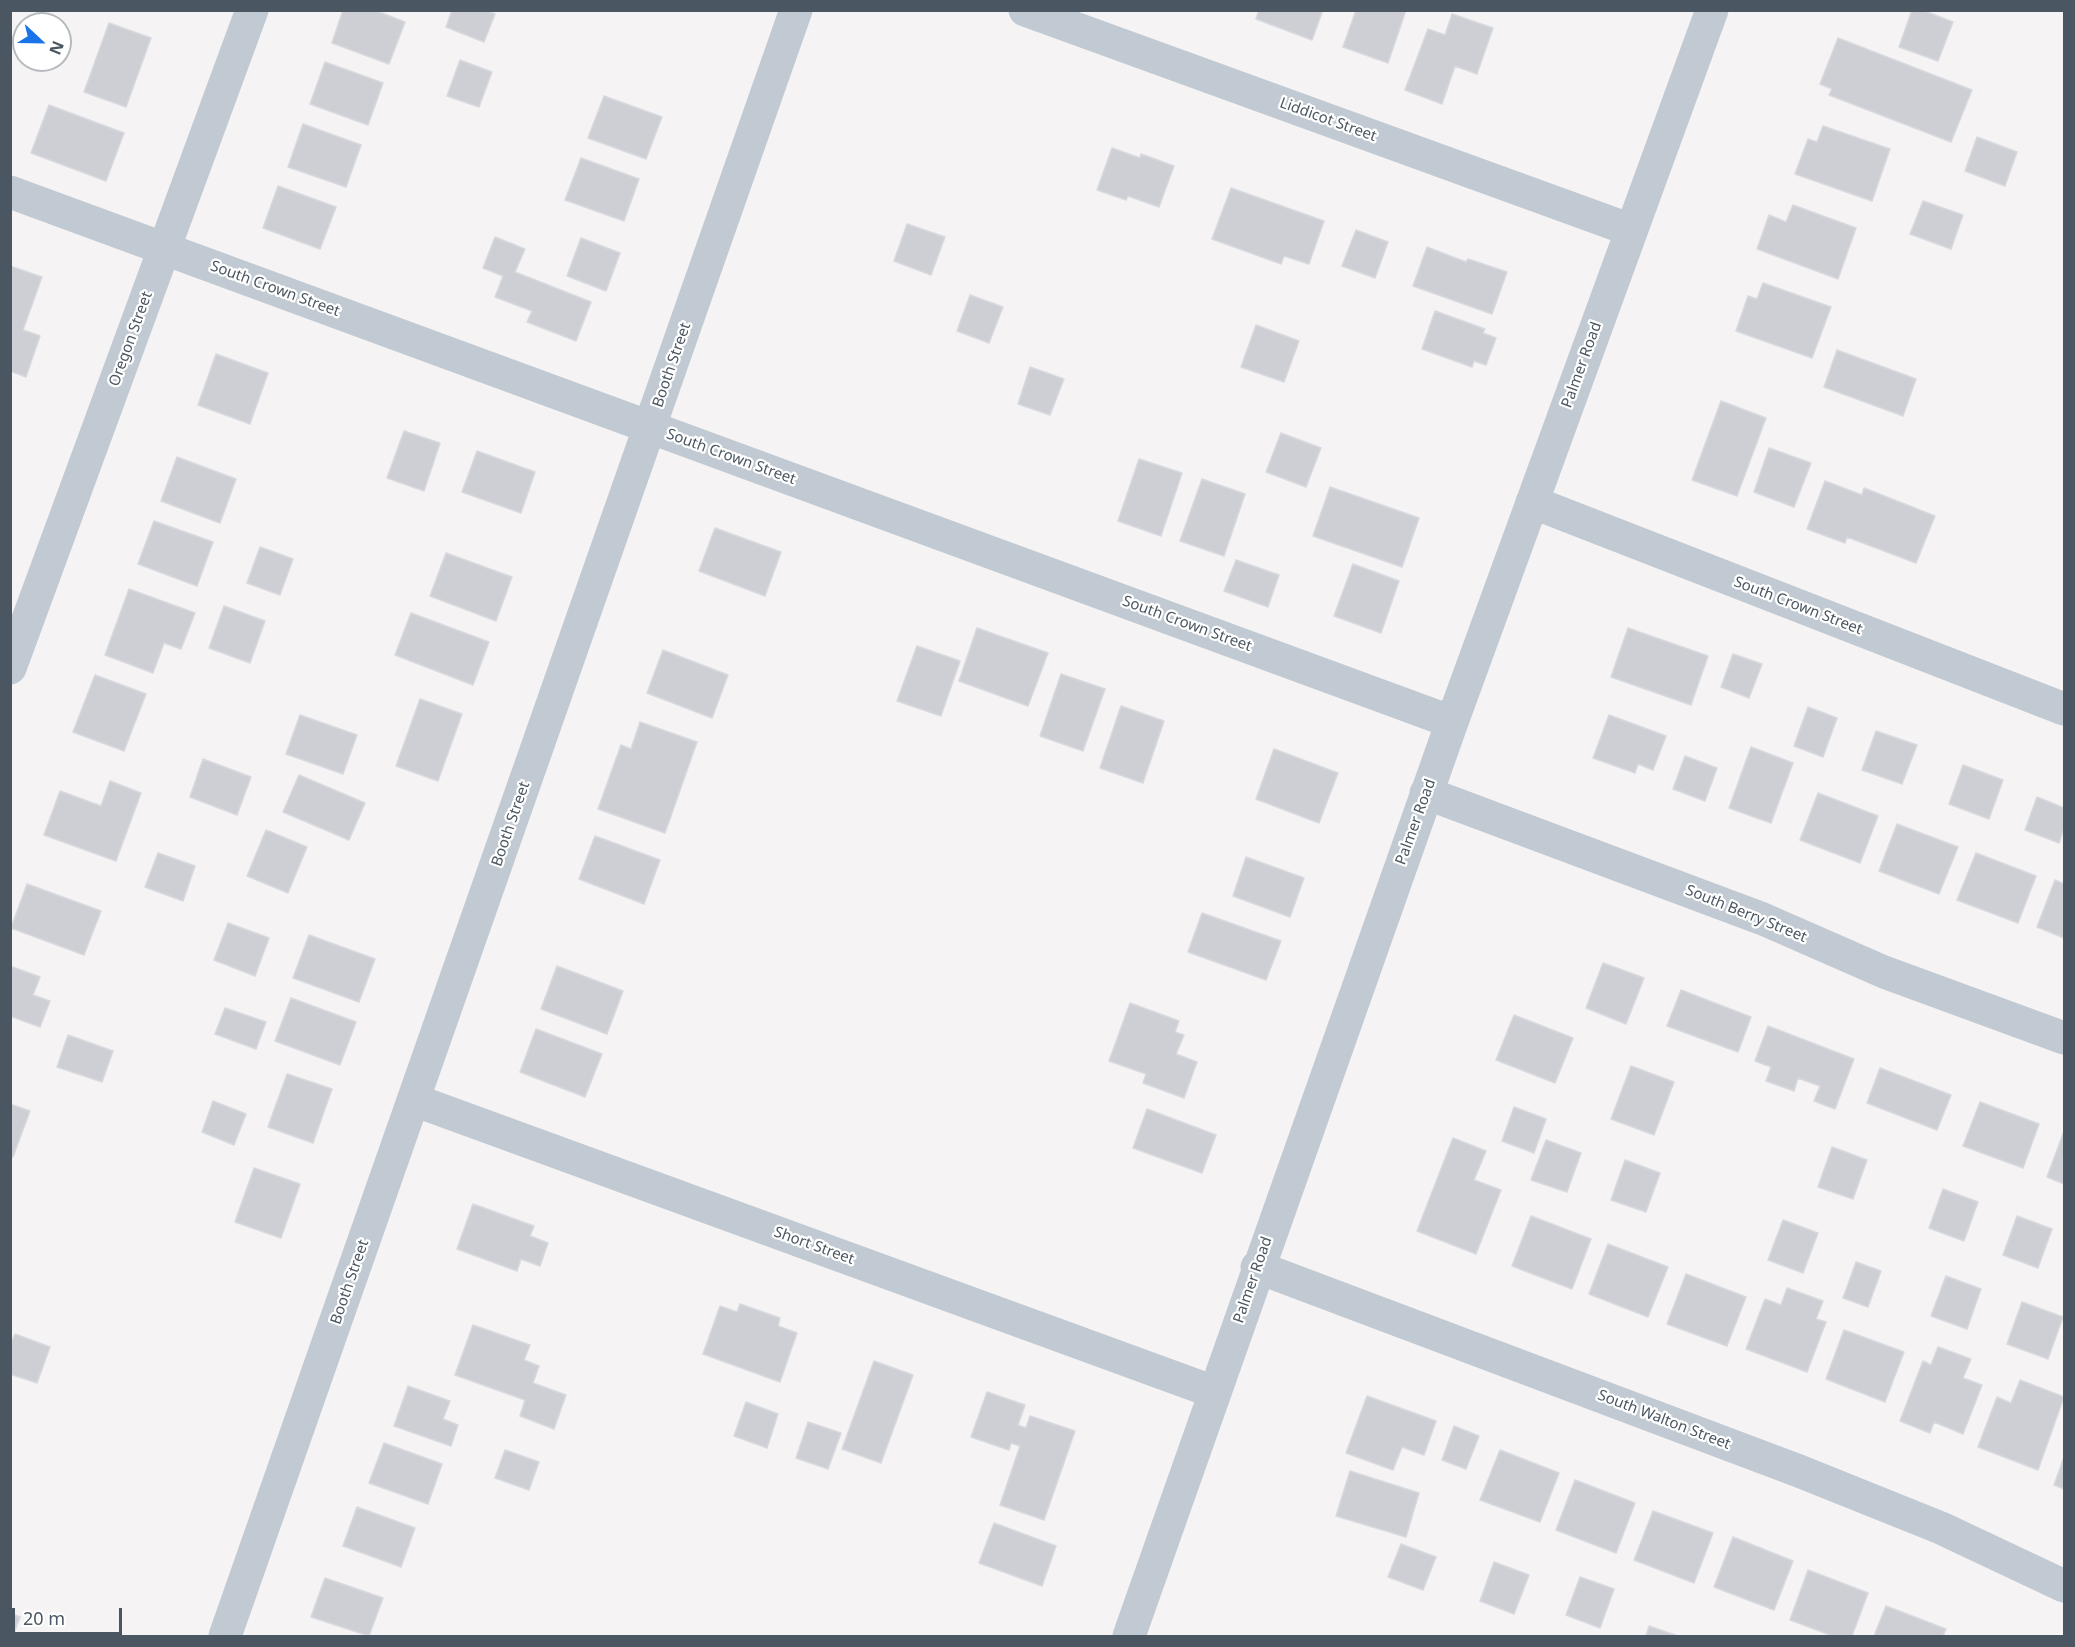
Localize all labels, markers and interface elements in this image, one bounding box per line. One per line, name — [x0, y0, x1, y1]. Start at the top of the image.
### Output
north arrow — [12, 12, 72, 72]
text: N — [44, 38, 69, 58]
street label: Liddicot Street — [1277, 94, 1379, 146]
street label: South Crown Street — [208, 257, 342, 321]
street label: Oregon Street — [106, 289, 156, 389]
street label: Booth Street — [649, 320, 695, 410]
street label: Palmer Road — [1558, 320, 1606, 410]
street label: South Crown Street — [664, 425, 798, 489]
street label: South Crown Street — [1731, 573, 1865, 639]
street label: South Crown Street — [1120, 592, 1254, 656]
street label: Palmer Road — [1392, 777, 1440, 867]
street label: Booth Street — [488, 779, 534, 869]
street label: South Berry Street — [1683, 881, 1809, 947]
street label: Short Street — [771, 1223, 857, 1269]
street label: Palmer Road — [1230, 1235, 1276, 1325]
street label: Booth Street — [327, 1237, 373, 1327]
street label: South Walton Street — [1595, 1386, 1733, 1454]
scale bar — [15, 1596, 124, 1634]
text: 20 m — [23, 1606, 65, 1630]

